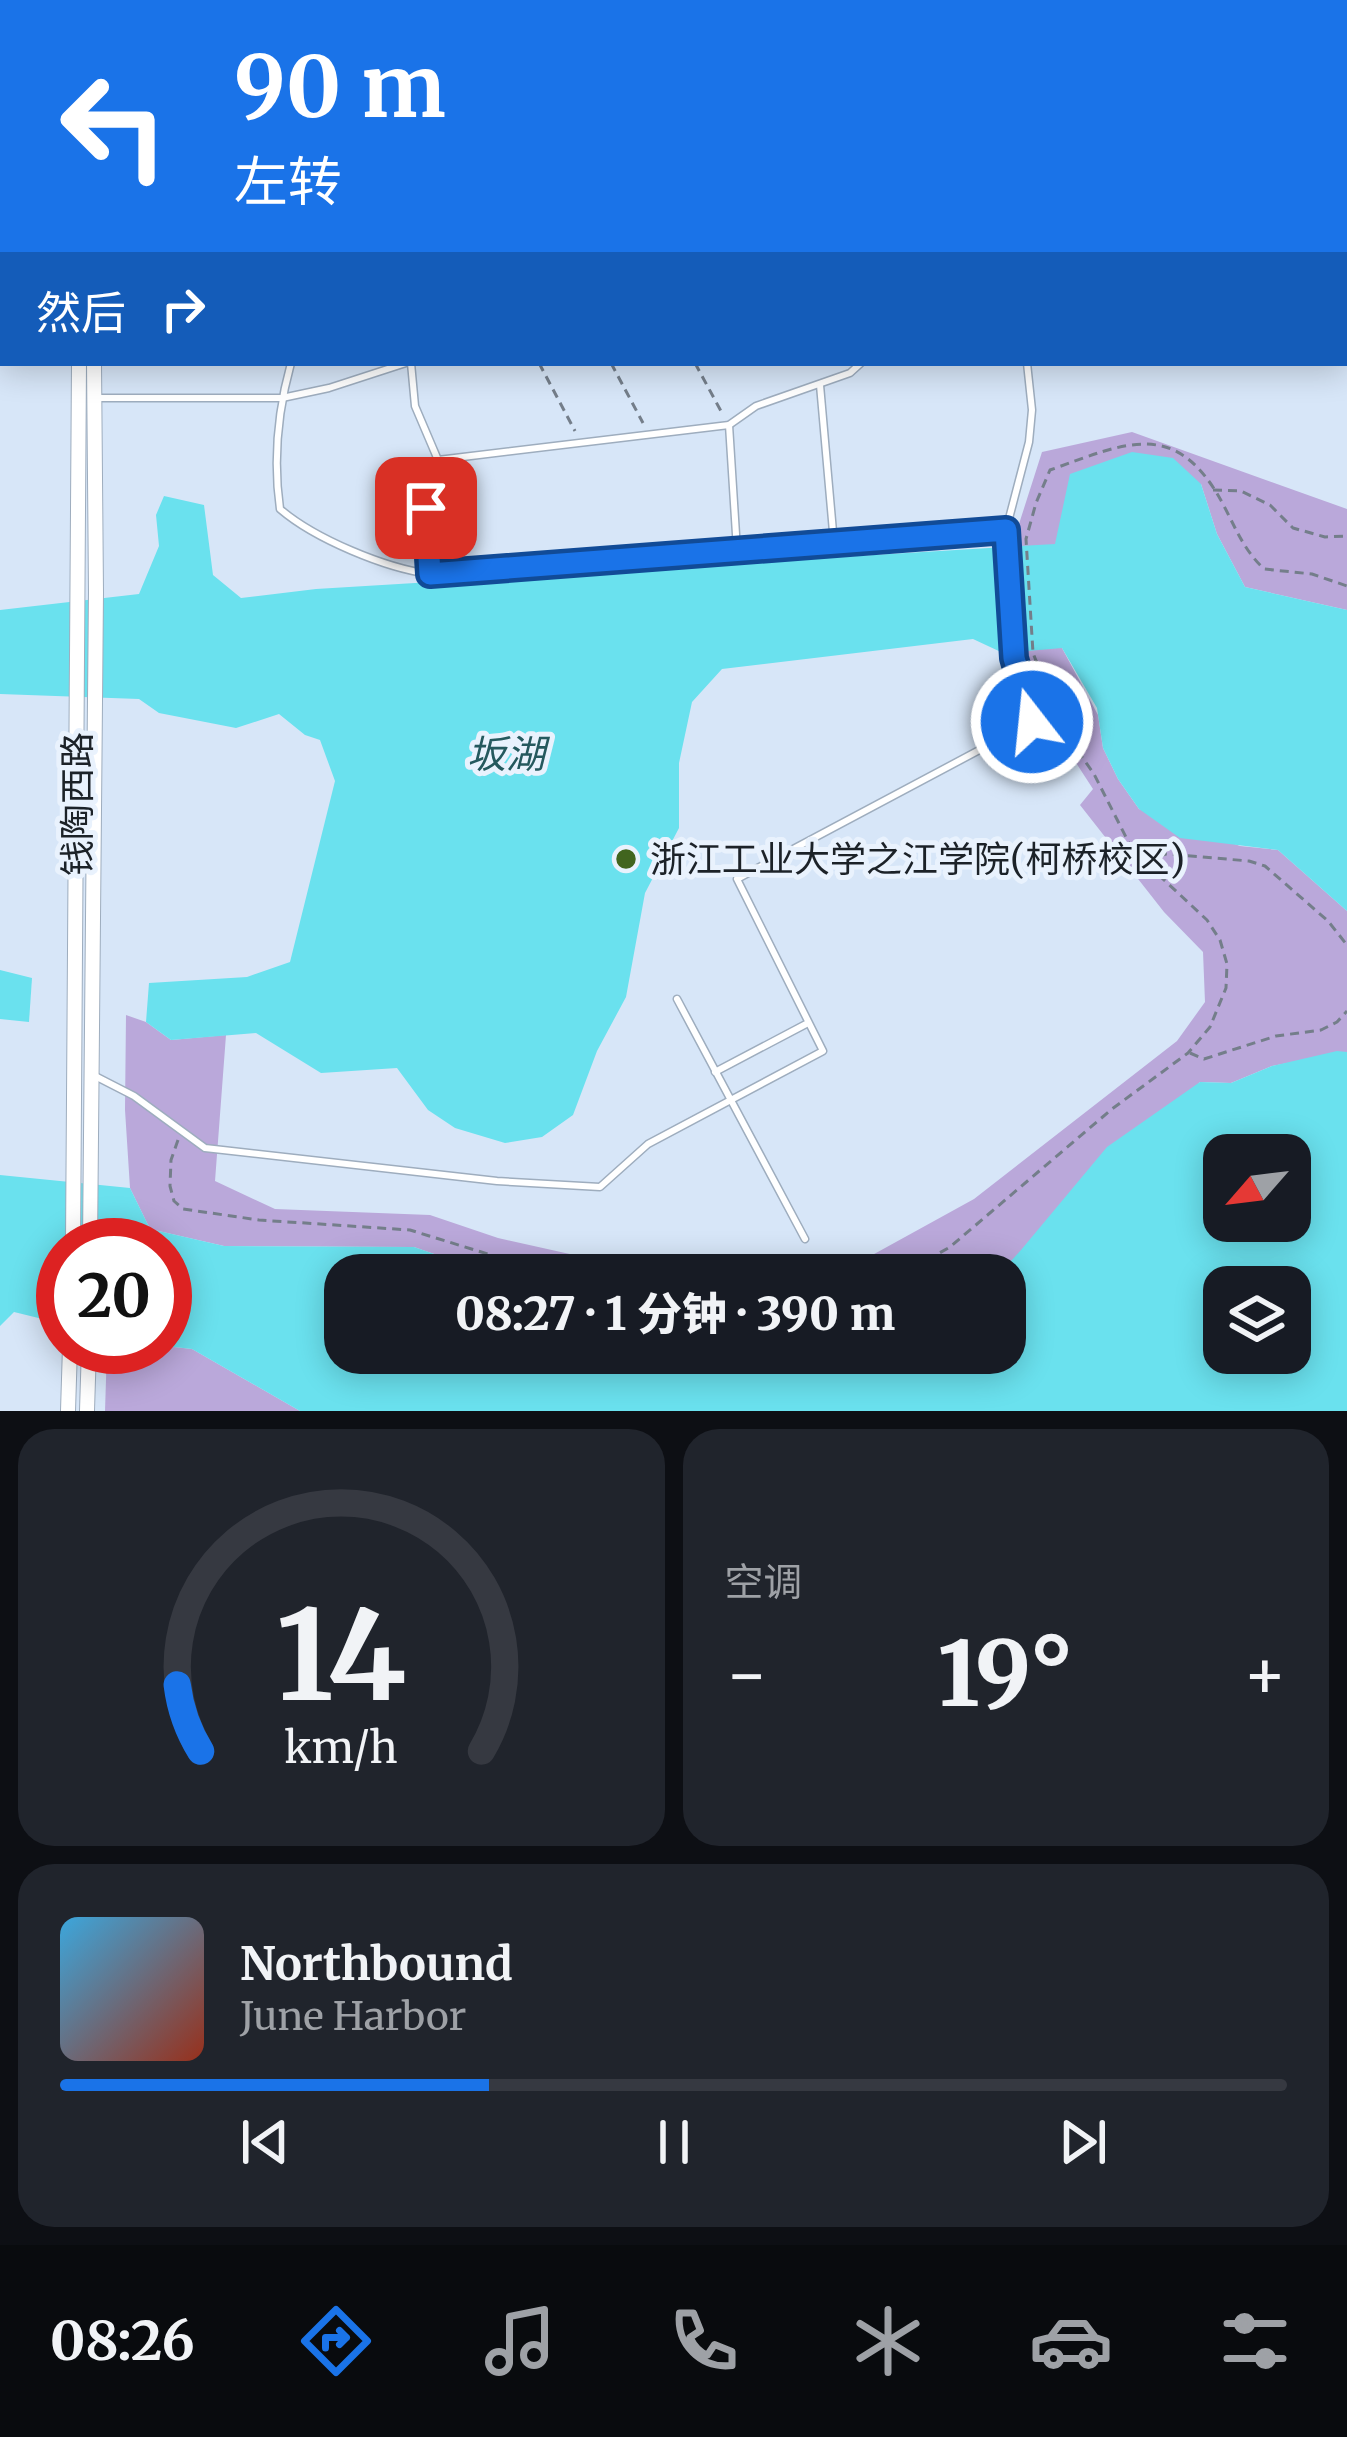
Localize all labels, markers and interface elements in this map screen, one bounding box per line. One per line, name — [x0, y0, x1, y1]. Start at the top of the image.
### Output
text: 90 m — [234, 34, 446, 140]
icon: left — [36, 48, 192, 204]
text: 左转 — [234, 148, 342, 216]
icon: right — [150, 276, 216, 342]
text: 然后 — [36, 285, 126, 341]
pin — [375, 457, 477, 559]
icon: arrive — [393, 475, 459, 541]
position arrow — [969, 659, 1095, 785]
water label: 坂湖 — [467, 730, 551, 779]
street label: 钱陶西路 — [55, 732, 100, 876]
place label: 浙江工业大学之江学院(柯桥校区) — [650, 837, 1185, 882]
marker: 浙江工业大学之江学院(柯桥校区) — [613, 846, 639, 872]
north arrow — [1203, 1134, 1311, 1242]
map controls — [1203, 1134, 1311, 1374]
speed limit sign: 20 — [36, 1218, 192, 1374]
button: layers — [1203, 1266, 1311, 1374]
text: 08:27 · 1 分钟 · 390 m — [455, 1286, 895, 1342]
text: 空调 — [725, 1558, 803, 1607]
text: 14 — [276, 1577, 407, 1734]
text: 19° — [938, 1617, 1074, 1731]
text: − — [725, 1633, 769, 1716]
text: + — [1243, 1633, 1287, 1716]
text: km/h — [284, 1720, 398, 1774]
text: Northbound — [240, 1936, 513, 1992]
text: June Harbor — [240, 1992, 466, 2041]
icon: previous — [232, 2109, 298, 2175]
icon: pause — [641, 2109, 707, 2175]
icon: next — [1050, 2109, 1116, 2175]
icon: directions — [294, 2299, 378, 2383]
icon: music — [478, 2299, 562, 2383]
icon: phone — [662, 2299, 746, 2383]
icon: climate — [846, 2299, 930, 2383]
icon: car — [1029, 2299, 1113, 2383]
icon: filters — [1213, 2299, 1297, 2383]
text: 08:26 — [50, 2307, 195, 2375]

